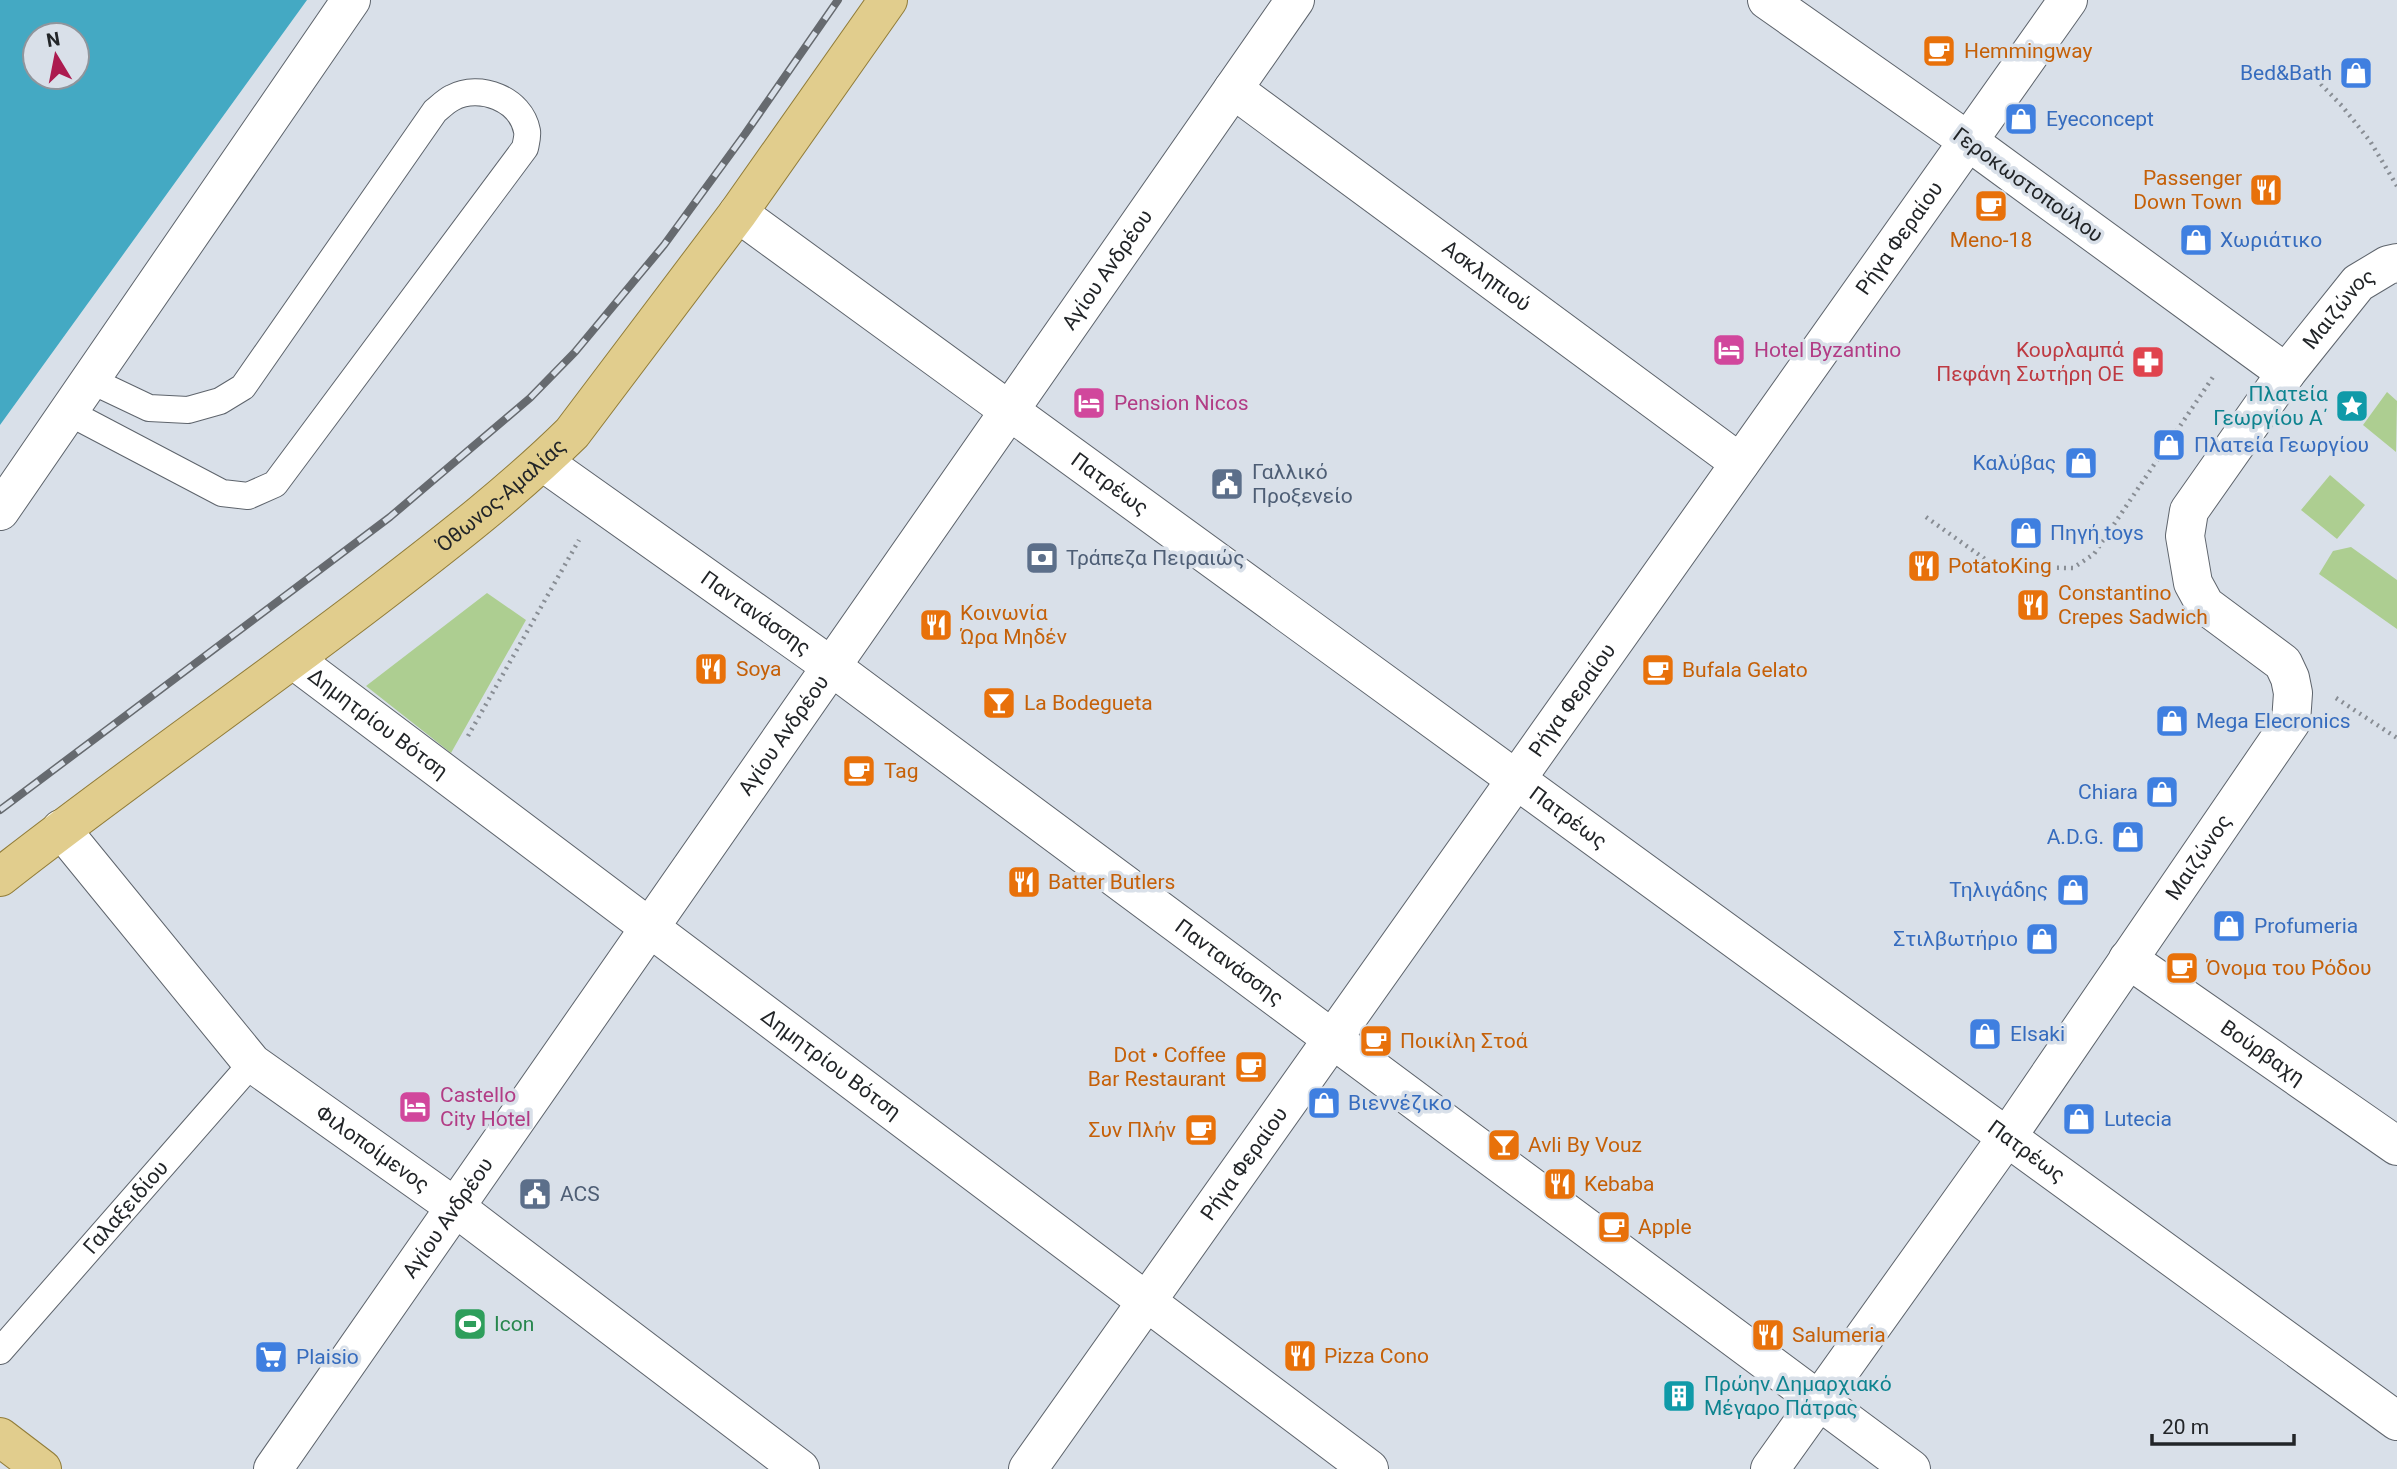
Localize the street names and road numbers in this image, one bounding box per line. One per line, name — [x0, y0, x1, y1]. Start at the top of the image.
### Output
street label: Γεροκωστοπούλου — [1948, 123, 2108, 247]
street label: Ρήγα Φεραίου — [1851, 177, 1948, 299]
street label: Αγίου Ανδρέου — [1057, 205, 1158, 334]
street label: Ασκληπιού — [1438, 236, 1535, 316]
street label: Μαιζώνος — [2298, 264, 2379, 354]
street label: Όθωνος-Αμαλίας — [431, 434, 571, 558]
street label: Πατρέως — [1067, 448, 1153, 520]
street label: Παντανάσσης — [696, 566, 815, 660]
street label: Ρήγα Φεραίου — [1524, 639, 1621, 761]
street label: Δημητρίου Βότση — [303, 663, 452, 783]
street label: Αγίου Ανδρέου — [733, 670, 834, 800]
street label: Πατρέως — [1525, 781, 1612, 854]
street label: Μαιζώνος — [2161, 810, 2236, 905]
street label: Παντανάσσης — [1170, 914, 1288, 1010]
street label: Δημητρίου Βότση — [757, 1004, 905, 1124]
street label: Βούρβαχη — [2216, 1015, 2309, 1090]
street label: Φιλοποίμενος — [311, 1100, 434, 1197]
street label: Ρήγα Φεραίου — [1196, 1103, 1292, 1225]
street label: Πατρέως — [1983, 1115, 2070, 1187]
street label: Αγίου Ανδρέου — [398, 1153, 498, 1283]
street label: Γαλαξειδίου — [79, 1156, 173, 1259]

